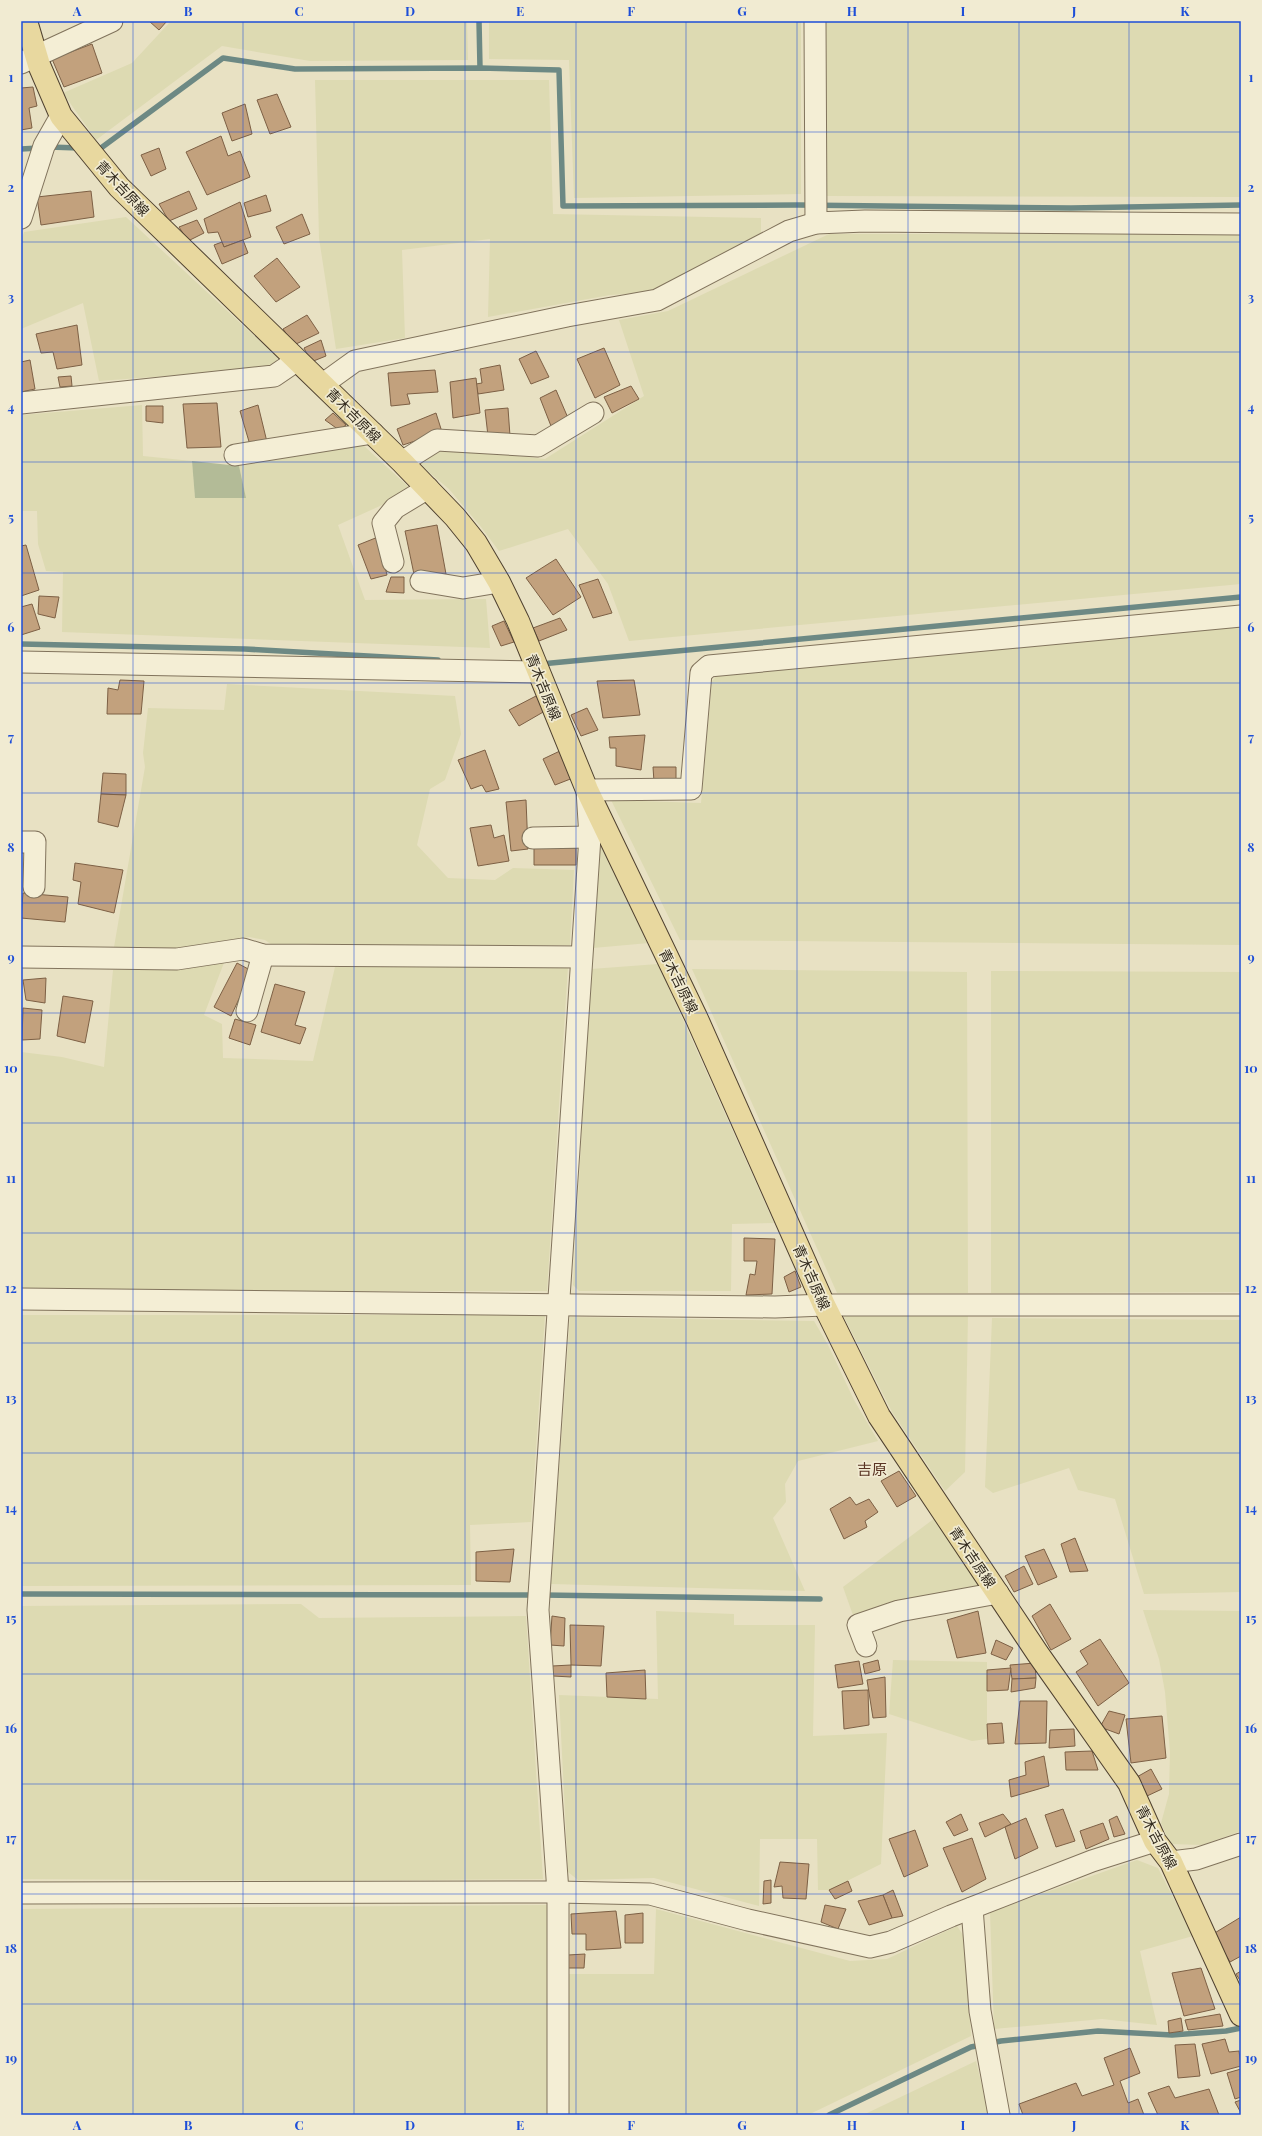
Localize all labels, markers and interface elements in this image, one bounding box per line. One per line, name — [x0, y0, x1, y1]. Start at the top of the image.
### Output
text: A — [72, 2, 82, 19]
text: B — [184, 2, 193, 19]
text: C — [294, 2, 304, 19]
text: D — [405, 2, 415, 19]
text: E — [516, 2, 524, 19]
text: F — [627, 2, 635, 19]
text: G — [737, 2, 747, 19]
text: H — [847, 2, 857, 19]
text: I — [961, 2, 966, 19]
text: J — [1071, 2, 1077, 19]
text: K — [1180, 2, 1190, 19]
text: 1 — [9, 68, 14, 85]
text: 1 — [1249, 68, 1254, 85]
street label: 青木吉原線 — [92, 156, 154, 220]
text: 2 — [8, 178, 15, 195]
text: 2 — [1248, 178, 1255, 195]
text: 3 — [8, 288, 14, 305]
text: 3 — [1248, 288, 1254, 305]
street label: 青木吉原線 — [323, 384, 385, 446]
text: 4 — [8, 398, 15, 415]
text: 4 — [1248, 398, 1255, 415]
text: 5 — [8, 508, 14, 525]
text: 5 — [1248, 508, 1254, 525]
text: 6 — [7, 618, 15, 635]
text: 6 — [1247, 618, 1255, 635]
street label: 青木吉原線 — [522, 651, 566, 723]
text: 7 — [8, 728, 14, 745]
text: 7 — [1248, 728, 1254, 745]
text: 8 — [7, 838, 15, 855]
text: 8 — [1247, 838, 1255, 855]
street label: 青木吉原線 — [655, 945, 703, 1017]
text: 9 — [7, 948, 15, 965]
text: 9 — [1247, 948, 1255, 965]
text: 10 — [4, 1059, 18, 1076]
text: 10 — [1244, 1059, 1258, 1076]
text: 11 — [6, 1169, 16, 1186]
text: 11 — [1246, 1169, 1256, 1186]
street label: 青木吉原線 — [789, 1241, 835, 1313]
text: 12 — [5, 1279, 17, 1296]
text: 12 — [1245, 1279, 1257, 1296]
text: 13 — [5, 1389, 17, 1406]
text: 13 — [1245, 1389, 1257, 1406]
district label: 吉原 — [857, 1459, 887, 1479]
text: 14 — [5, 1499, 17, 1516]
text: 14 — [1245, 1499, 1257, 1516]
street label: 青木吉原線 — [946, 1523, 1000, 1591]
text: 15 — [6, 1609, 16, 1626]
text: 15 — [1246, 1609, 1256, 1626]
text: 16 — [5, 1719, 17, 1736]
text: 16 — [1245, 1719, 1257, 1736]
street label: 青木吉原線 — [1132, 1802, 1182, 1872]
text: 17 — [6, 1829, 17, 1846]
text: 17 — [1246, 1829, 1257, 1846]
text: 18 — [5, 1939, 17, 1956]
text: 18 — [1245, 1939, 1257, 1956]
text: 19 — [5, 2049, 17, 2066]
text: 19 — [1245, 2049, 1257, 2066]
text: A — [72, 2116, 82, 2133]
text: B — [184, 2116, 193, 2133]
text: C — [294, 2116, 304, 2133]
text: D — [405, 2116, 415, 2133]
text: E — [516, 2116, 524, 2133]
text: F — [627, 2116, 635, 2133]
text: G — [737, 2116, 747, 2133]
text: H — [847, 2116, 857, 2133]
text: I — [961, 2116, 966, 2133]
text: J — [1071, 2116, 1077, 2133]
text: K — [1180, 2116, 1190, 2133]

